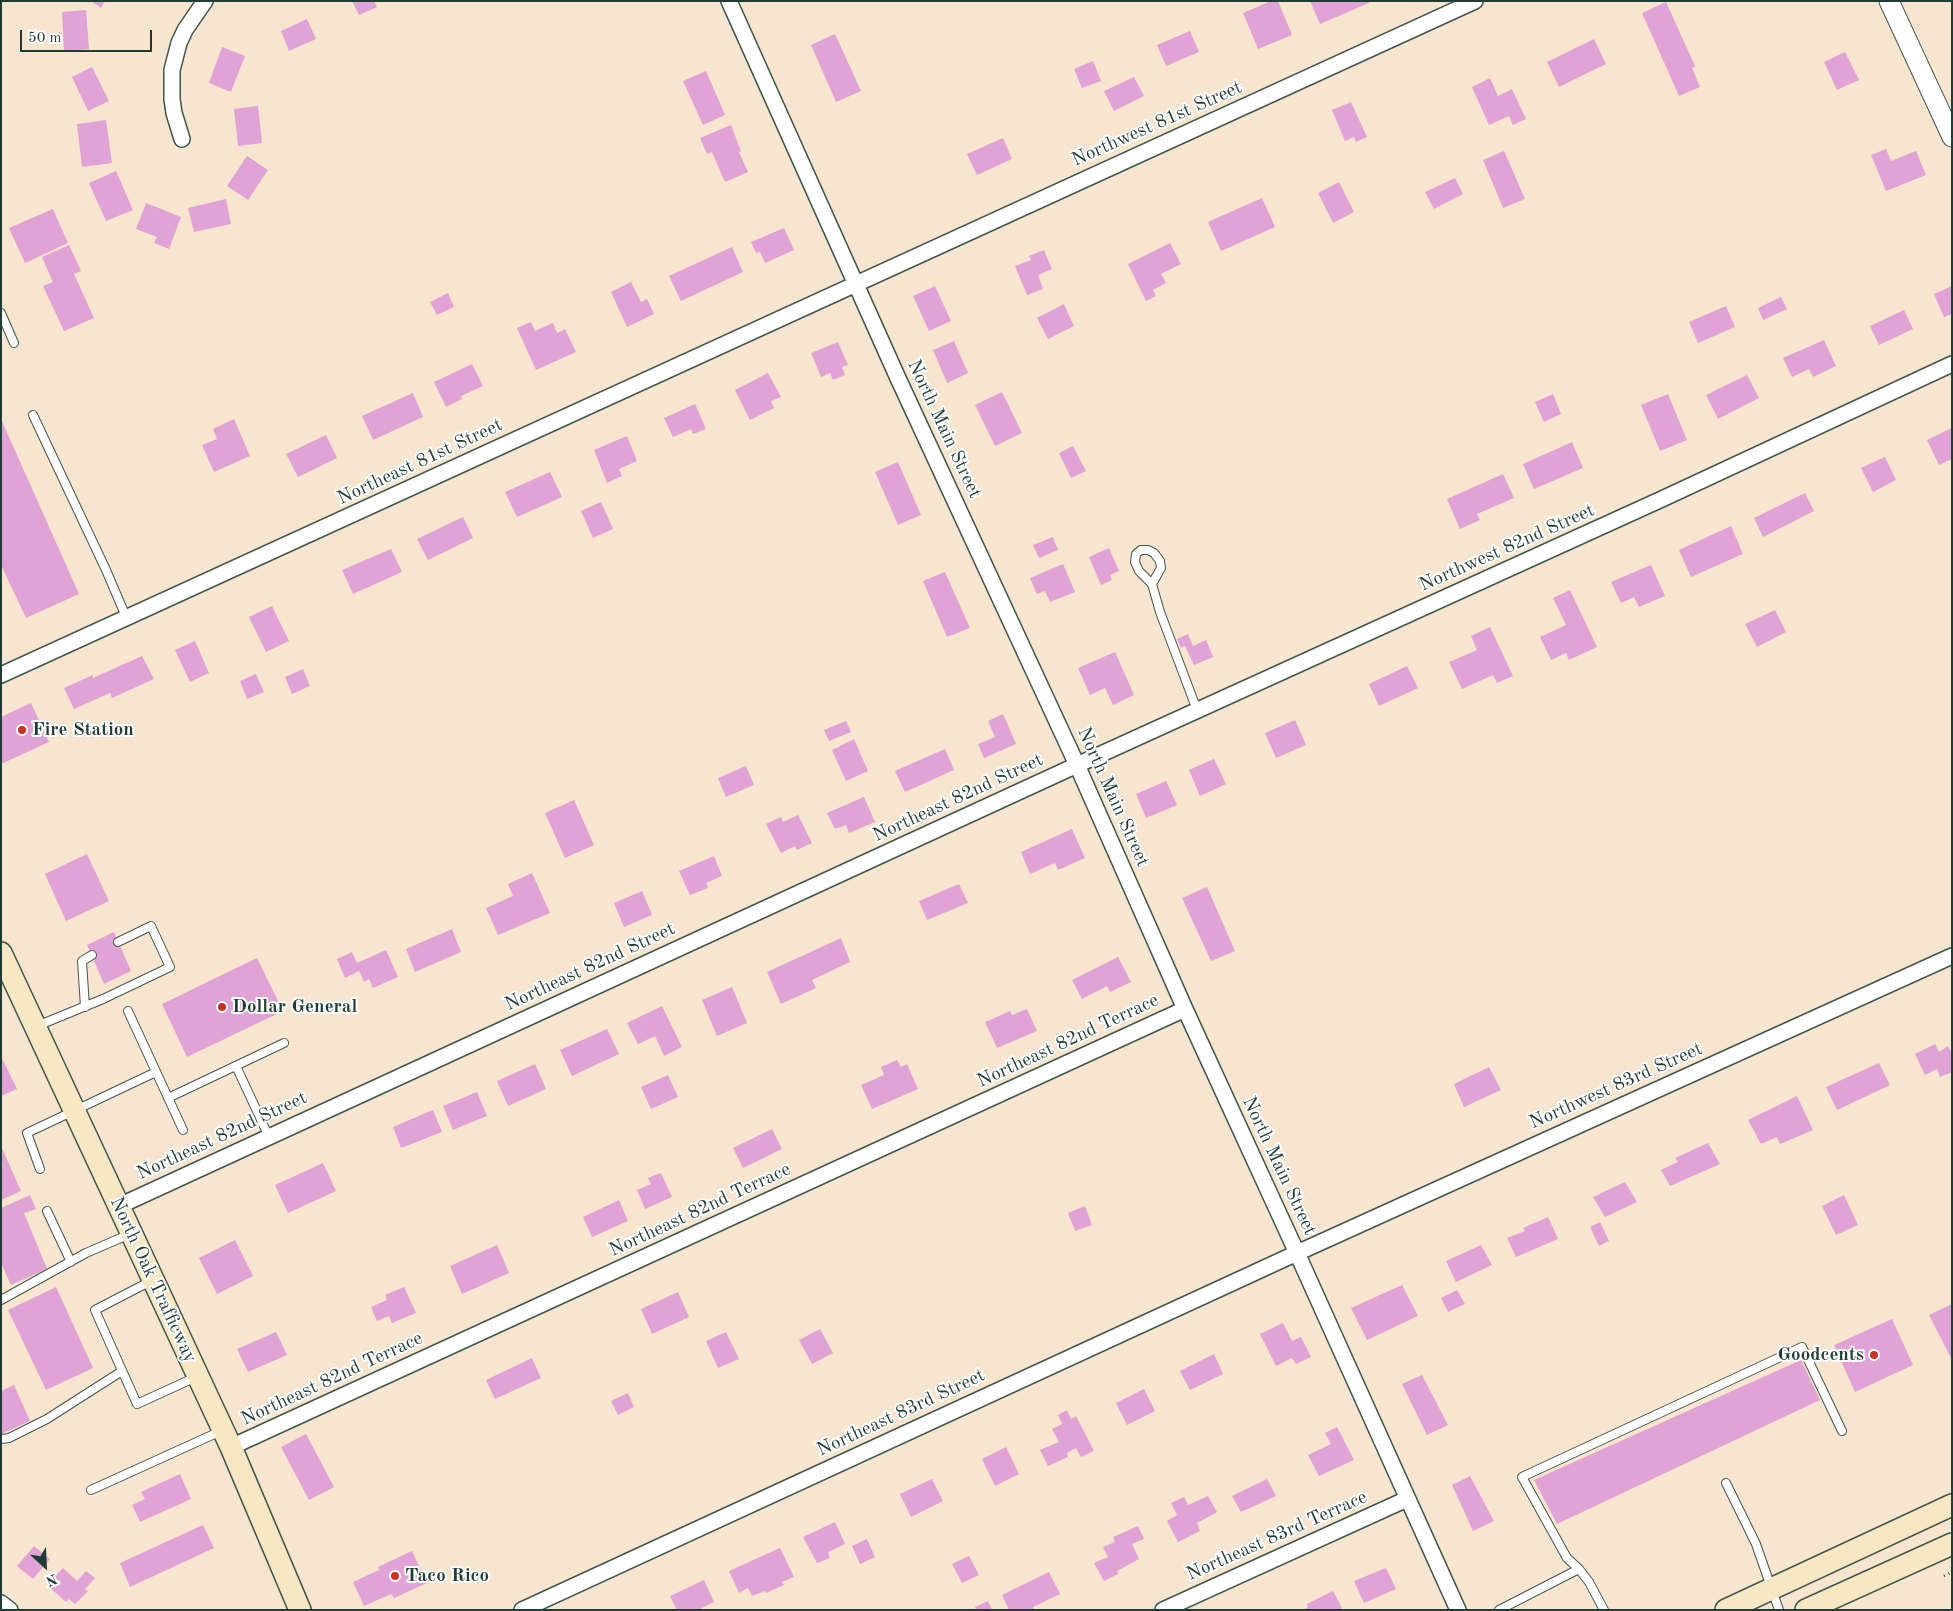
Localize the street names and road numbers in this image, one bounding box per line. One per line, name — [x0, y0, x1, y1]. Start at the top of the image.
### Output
street label: Northwest 81st Street — [1068, 76, 1246, 172]
street label: North Main Street — [902, 356, 986, 502]
street label: Northeast 81st Street — [334, 414, 506, 510]
street label: Northwest 82nd Street — [1416, 499, 1598, 597]
street label: North Main Street — [1072, 724, 1154, 870]
street label: Northeast 82nd Street — [869, 749, 1047, 847]
street label: Northeast 82nd Street — [501, 918, 679, 1016]
street label: Northeast 82nd Terrace — [974, 989, 1162, 1093]
street label: Northwest 83rd Street — [1526, 1038, 1706, 1134]
street label: Northeast 82nd Street — [133, 1087, 311, 1185]
street label: North Main Street — [1237, 1093, 1321, 1239]
street label: Northeast 82nd Terrace — [606, 1158, 794, 1262]
street label: North Oak Trafficway — [104, 1193, 202, 1367]
street label: Northeast 82nd Terrace — [238, 1327, 426, 1431]
street label: Northeast 83rd Street — [813, 1364, 989, 1462]
street label: Northeast 83rd Terrace — [1183, 1486, 1371, 1586]

